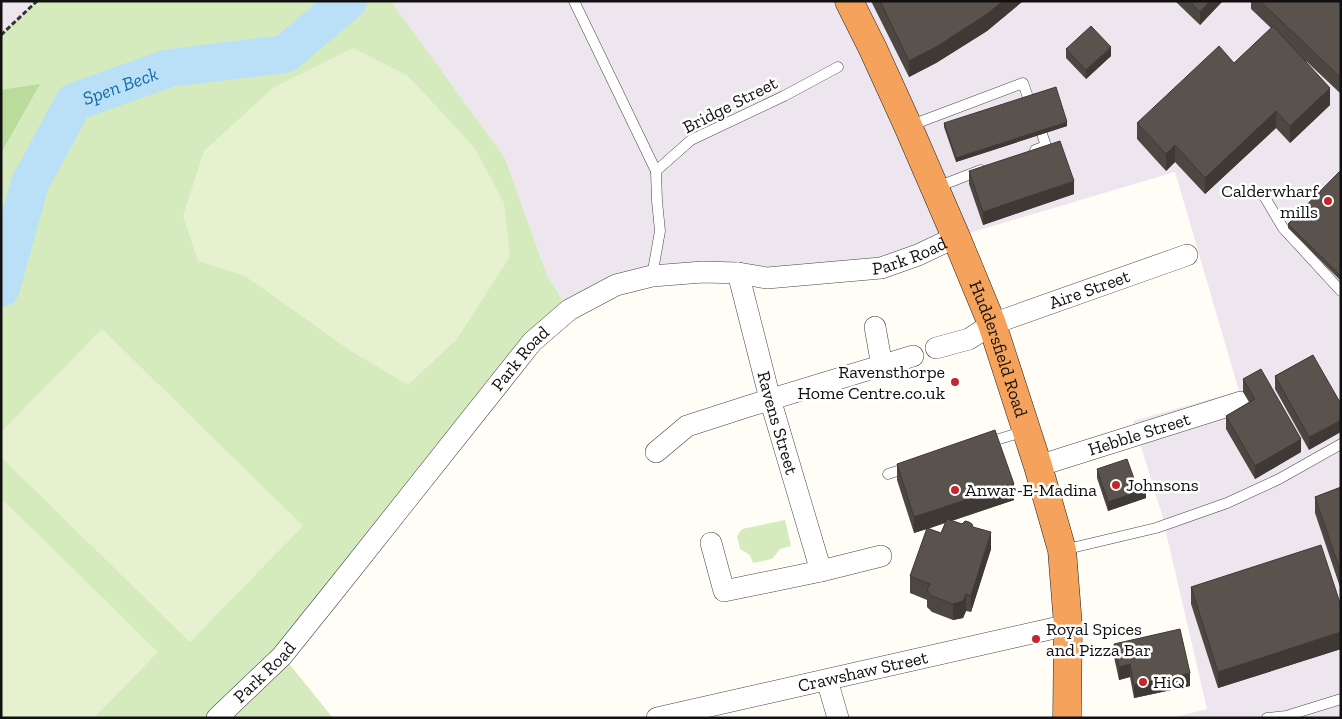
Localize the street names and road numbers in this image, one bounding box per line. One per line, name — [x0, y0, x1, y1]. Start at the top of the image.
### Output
street label: Bridge Street — [679, 72, 781, 138]
street label: Park Road — [871, 232, 950, 280]
street label: Aire Street — [1046, 265, 1133, 314]
street label: Huddersfield Road — [964, 277, 1032, 420]
street label: Park Road — [486, 321, 554, 395]
street label: Ravens Street — [752, 369, 803, 477]
street label: Hebble Street — [1085, 408, 1193, 461]
street label: Park Road — [229, 637, 300, 708]
street label: Crawshaw Street — [796, 646, 930, 697]

